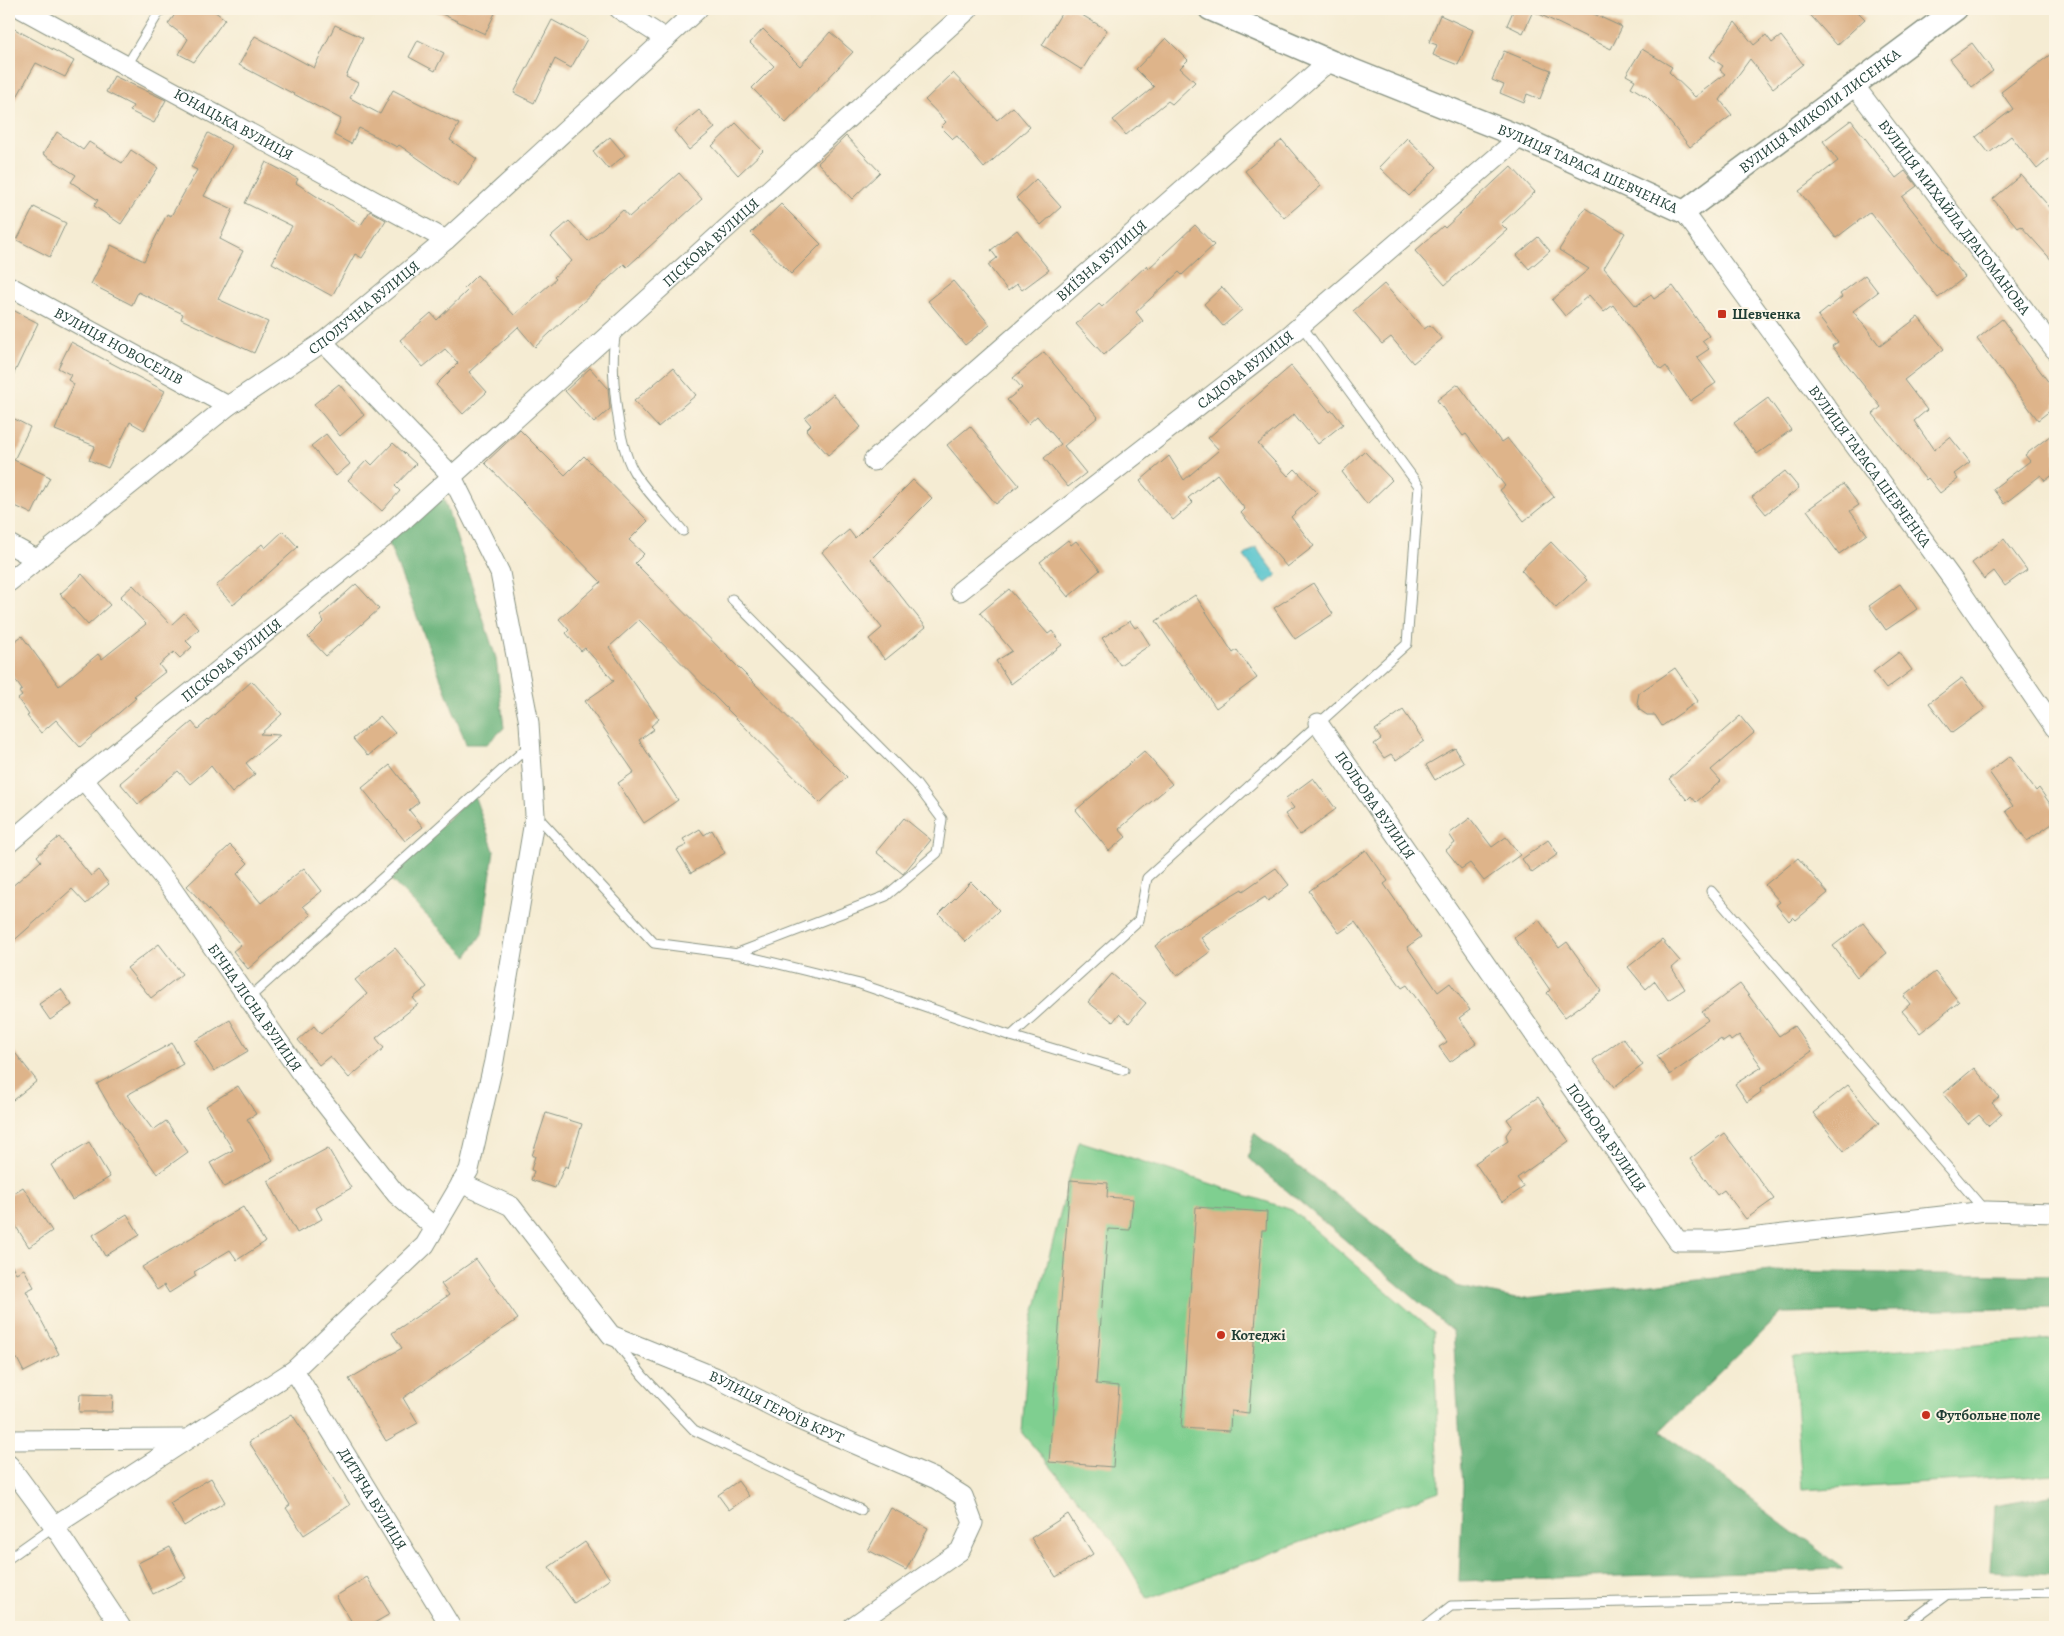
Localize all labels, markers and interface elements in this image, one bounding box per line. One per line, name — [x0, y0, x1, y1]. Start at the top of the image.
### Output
street label: ВУЛИЦЯ МИКОЛИ ЛИСЕНКА — [1735, 44, 1905, 178]
street label: ЮНАЦЬКА ВУЛИЦЯ — [170, 84, 297, 165]
street label: ВУЛИЦЯ МИХАЙЛА ДРАГОМАНОВА — [1874, 115, 2035, 319]
street label: ВУЛИЦЯ ТАРАСА ШЕВЧЕНКА — [1495, 119, 1681, 218]
street label: ПІСКОВА ВУЛИЦЯ — [658, 193, 763, 291]
street label: ВИЇЗНА ВУЛИЦЯ — [1052, 215, 1151, 306]
street label: СПОЛУЧНА ВУЛИЦЯ — [304, 256, 424, 359]
street label: ВУЛИЦЯ НОВОСЕЛІВ — [50, 303, 187, 390]
place label: Шевченка — [1732, 304, 1801, 324]
marker: Шевченка — [1716, 308, 1728, 320]
street label: САДОВА ВУЛИЦЯ — [1193, 326, 1298, 413]
street label: ВУЛИЦЯ ТАРАСА ШЕВЧЕНКА — [1804, 381, 1936, 552]
street label: ПІСКОВА ВУЛИЦЯ — [177, 613, 286, 707]
street label: ПОЛЬОВА ВУЛИЦЯ — [1330, 747, 1420, 863]
street label: БІЧНА ЛІСНА ВУЛИЦЯ — [203, 939, 307, 1075]
street label: ПОЛЬОВА ВУЛИЦЯ — [1562, 1080, 1651, 1196]
place label: Котеджі — [1231, 1325, 1286, 1345]
marker: Котеджі — [1215, 1329, 1227, 1341]
street label: ВУЛИЦЯ ГЕРОЇВ КРУТ — [706, 1366, 848, 1448]
place label: Футбольне поле — [1936, 1405, 2041, 1425]
marker: Футбольне поле — [1920, 1409, 1932, 1421]
street label: ДИТЯЧА ВУЛИЦЯ — [334, 1444, 412, 1554]

